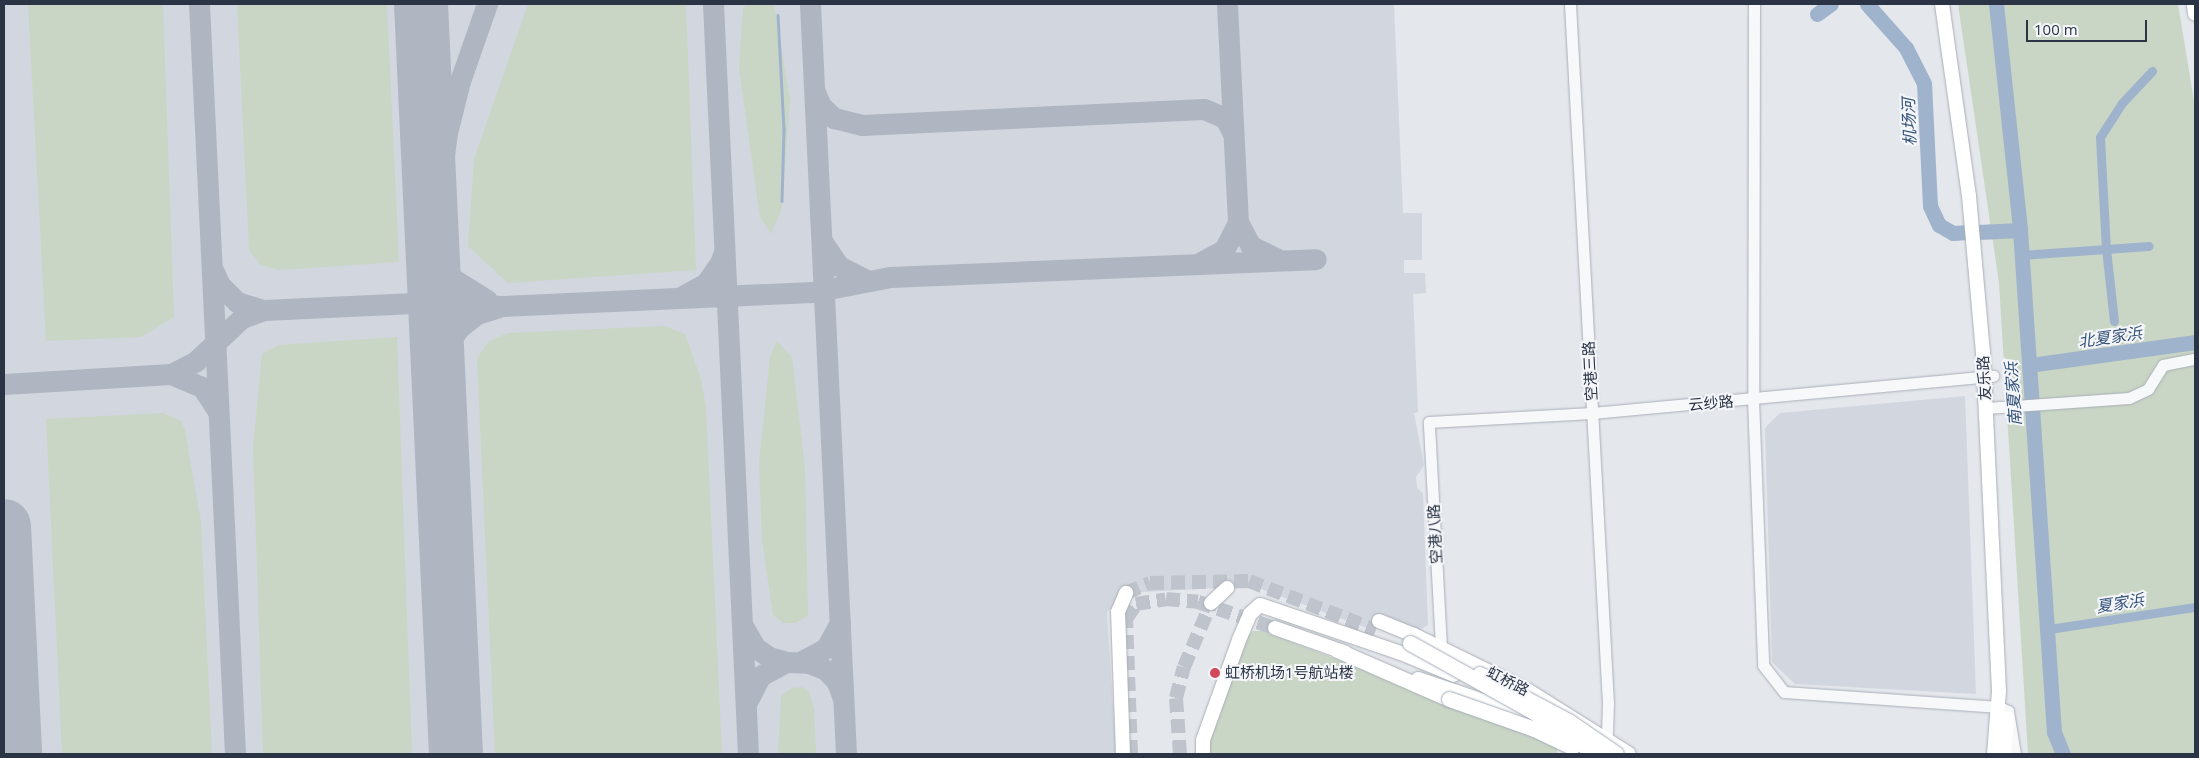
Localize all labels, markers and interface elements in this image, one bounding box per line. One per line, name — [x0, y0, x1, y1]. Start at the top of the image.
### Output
scale bar — [2029, 10, 2150, 42]
text: 100 m — [2034, 19, 2078, 39]
water label: 机场河 — [1899, 98, 1919, 146]
water label: 北夏家浜 — [2077, 323, 2143, 351]
street label: 空港三路 — [1579, 341, 1601, 401]
street label: 友乐路 — [1974, 355, 1994, 401]
water label: 南夏家浜 — [2001, 361, 2025, 427]
street label: 云纱路 — [1688, 392, 1734, 414]
street label: 空港八路 — [1424, 504, 1446, 564]
water label: 夏家浜 — [2095, 590, 2145, 616]
street label: 虹桥路 — [1484, 663, 1532, 699]
place label: 虹桥机场1号航站楼 — [1225, 664, 1354, 682]
marker: 虹桥机场1号航站楼 — [1209, 667, 1221, 679]

